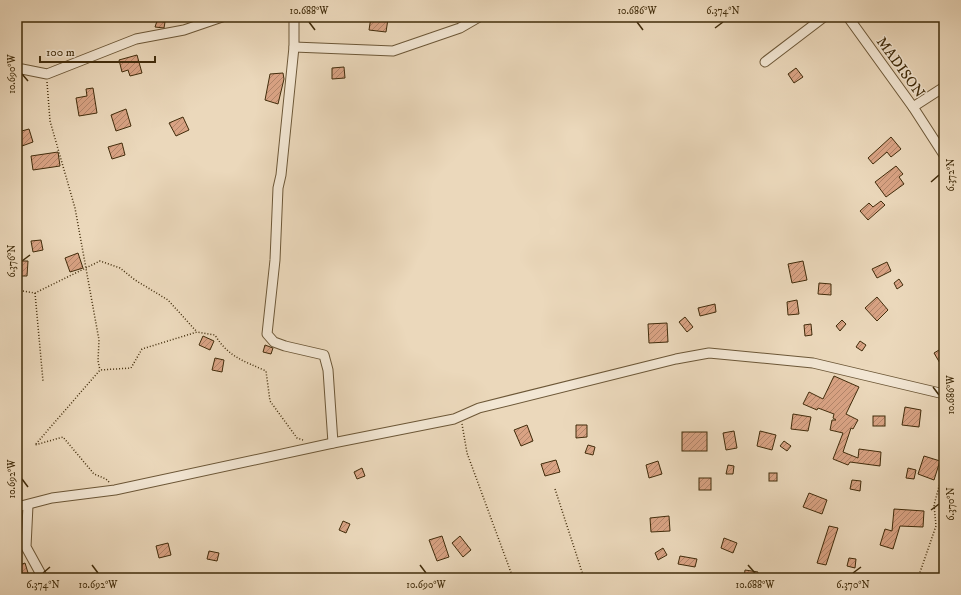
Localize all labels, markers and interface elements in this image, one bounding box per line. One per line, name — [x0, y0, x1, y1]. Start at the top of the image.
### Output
text: 10.688°W — [290, 5, 329, 17]
text: 10.686°W — [617, 5, 657, 17]
text: 6.374°N — [706, 5, 740, 17]
street label: MADISON — [872, 33, 929, 102]
scale bar — [40, 38, 155, 64]
text: 100 m — [46, 45, 75, 60]
text: 10.690°W — [6, 53, 18, 94]
text: 6.372°N — [945, 159, 957, 191]
text: 6.376°N — [6, 244, 18, 278]
text: 10.686°W — [945, 375, 957, 415]
text: 10.692°W — [6, 459, 18, 498]
text: 6.370°N — [945, 487, 957, 521]
text: 6.374°N — [26, 579, 60, 591]
text: 10.692°W — [79, 579, 118, 591]
text: 10.690°W — [406, 579, 447, 591]
text: 10.688°W — [736, 579, 775, 591]
text: 6.370°N — [836, 579, 870, 591]

